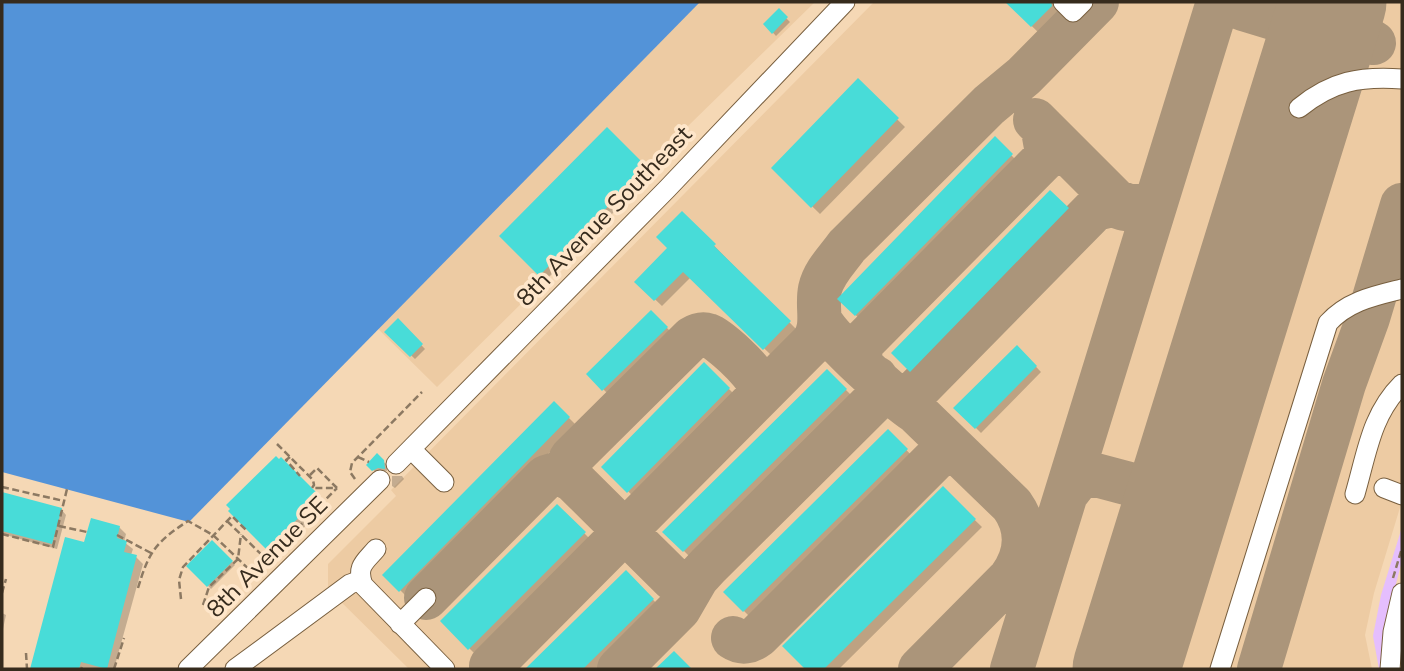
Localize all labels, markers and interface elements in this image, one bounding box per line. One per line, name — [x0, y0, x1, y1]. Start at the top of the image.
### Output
street label: 8th Avenue Southeast — [509, 118, 699, 313]
street label: 8th Avenue SE — [199, 489, 335, 625]

